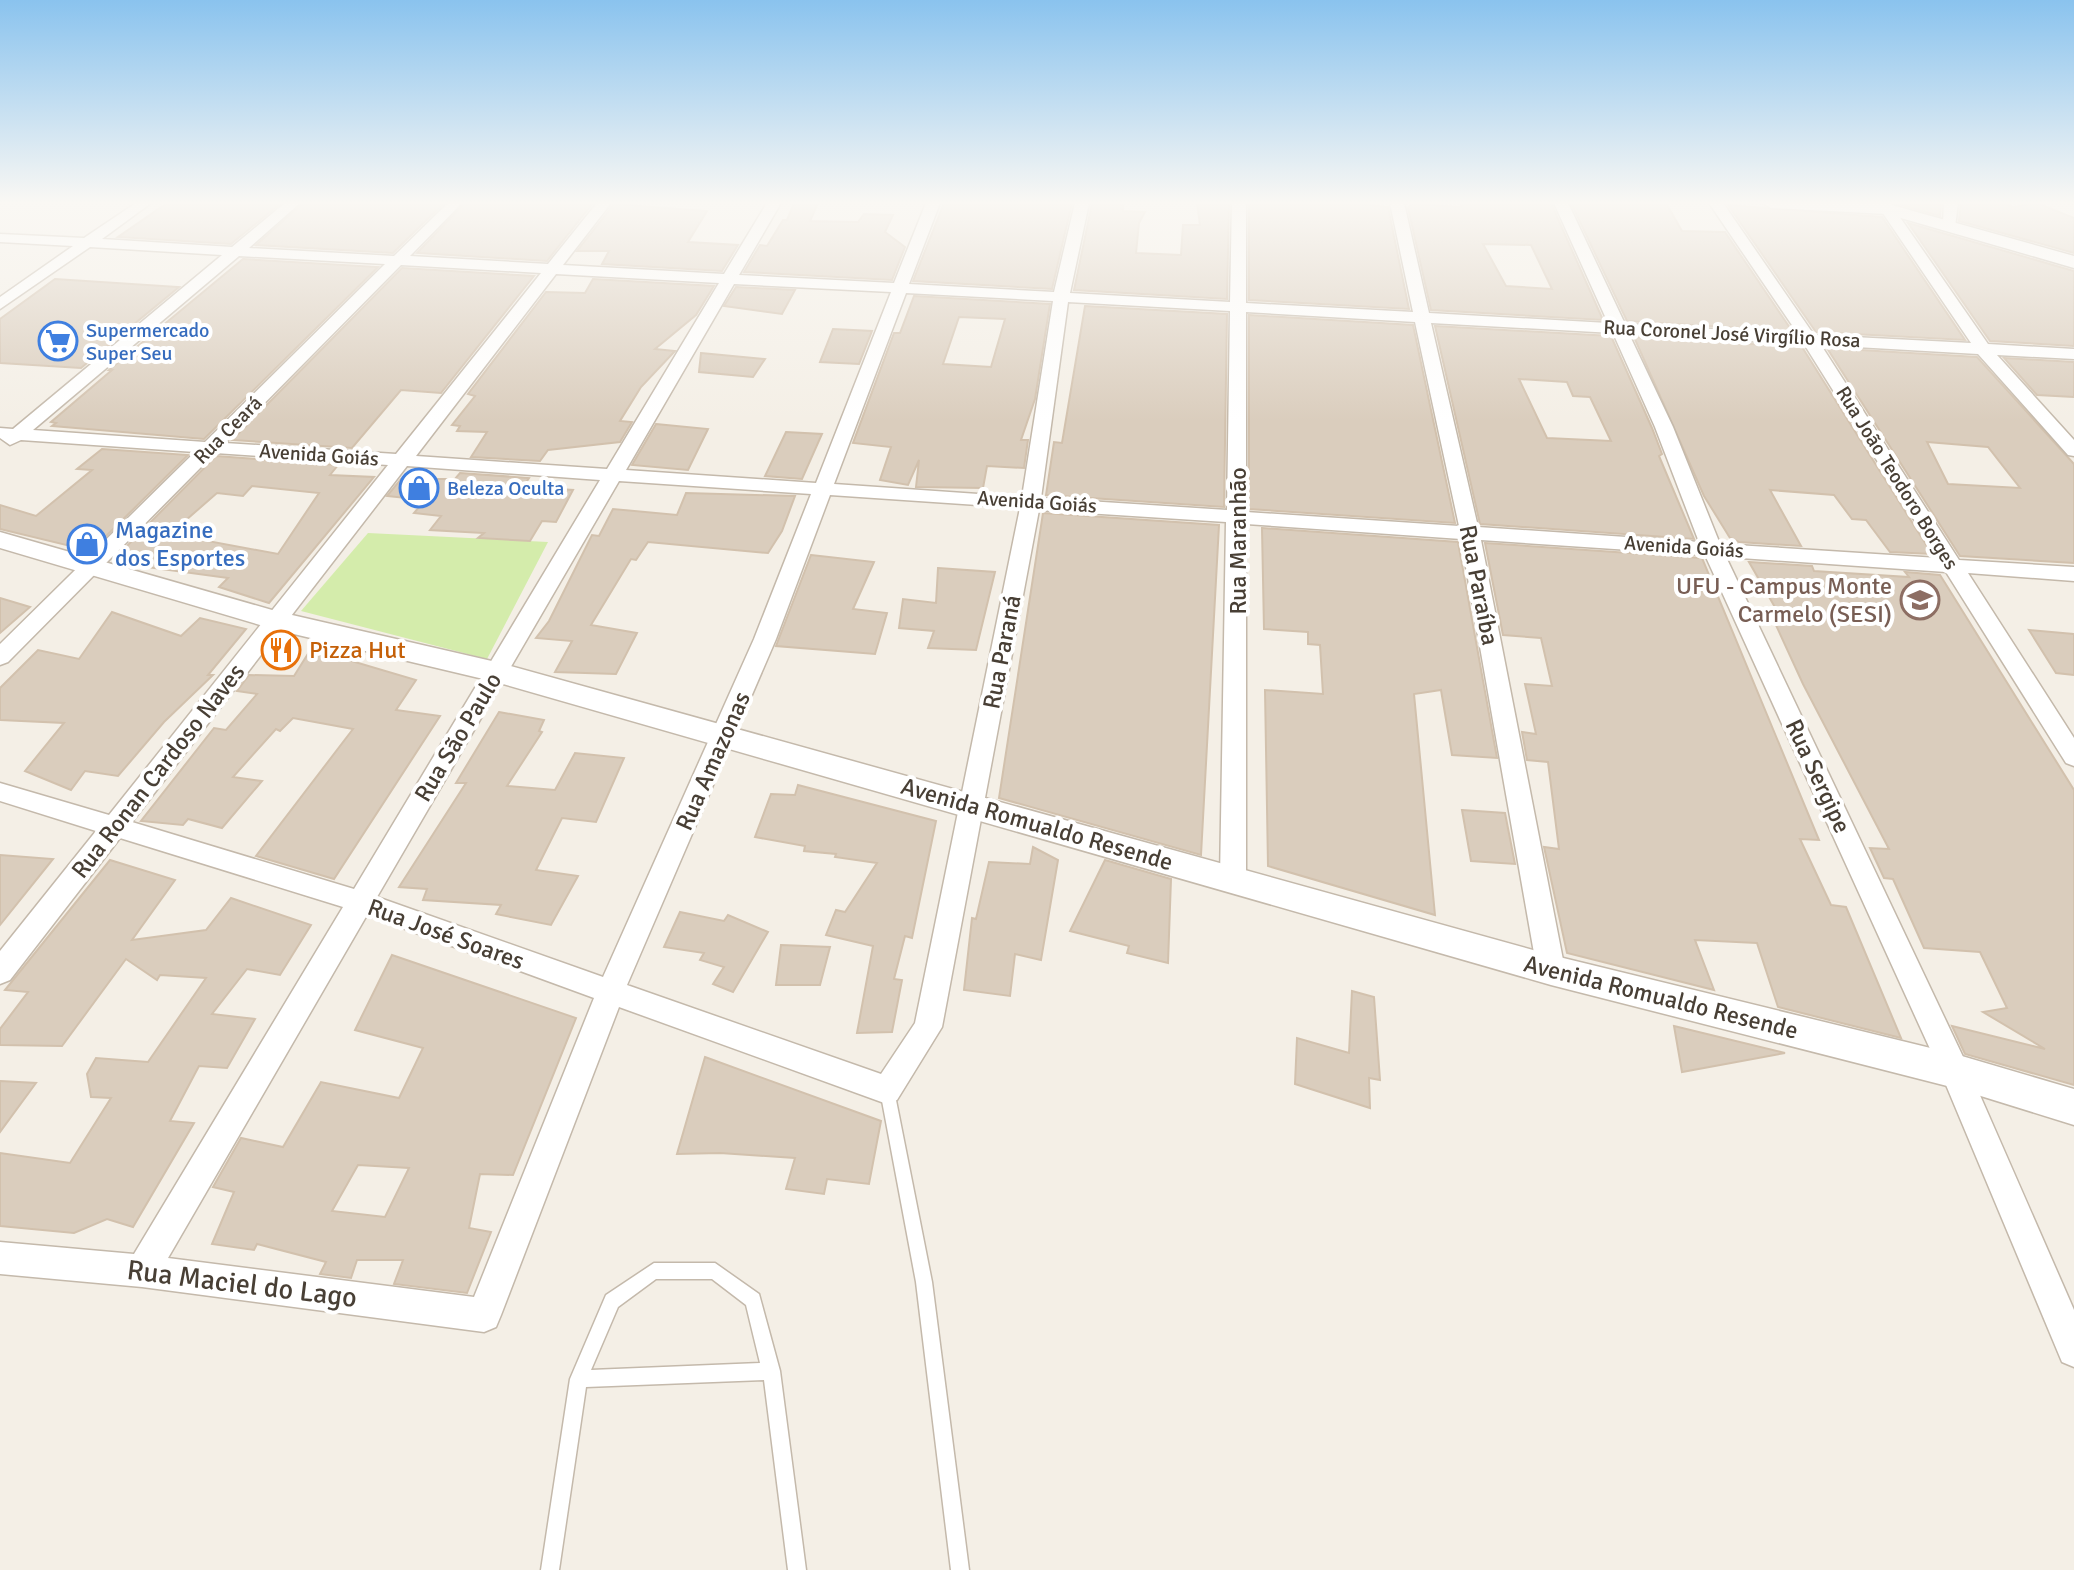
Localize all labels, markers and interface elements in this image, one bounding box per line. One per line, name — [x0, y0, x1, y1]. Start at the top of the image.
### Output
street label: Rua Coronel José Virgílio Rosa — [1603, 315, 1861, 353]
place label: Supermercado Super Seu — [86, 318, 209, 366]
supermarket icon: Supermercado Super Seu — [37, 320, 79, 362]
street label: Rua João Teodoro Borges — [1830, 382, 1964, 575]
street label: Rua Ceará — [189, 391, 267, 469]
street label: Avenida Goiás — [258, 438, 380, 472]
shop icon: Beleza Oculta — [398, 467, 440, 509]
street label: Rua Maranhão — [1223, 467, 1253, 615]
place label: Beleza Oculta — [447, 476, 564, 501]
street label: Avenida Goiás — [976, 485, 1098, 519]
place label: Magazine dos Esportes — [115, 515, 245, 573]
street label: Rua Paraíba — [1453, 522, 1505, 648]
shop icon: Magazine dos Esportes — [66, 523, 108, 565]
street label: Avenida Goiás — [1623, 530, 1745, 564]
place label: UFU - Campus Monte Carmelo (SESI) — [1676, 571, 1892, 629]
school or university icon: UFU - Campus Monte Carmelo (SESI) — [1899, 579, 1941, 621]
street label: Rua Paraná — [976, 592, 1028, 712]
restaurant icon: Pizza Hut — [260, 629, 302, 671]
place label: Pizza Hut — [309, 635, 406, 665]
street label: Rua Ronan Cardoso Naves — [65, 658, 251, 884]
street label: Rua São Paulo — [408, 667, 508, 807]
street label: Rua Amazonas — [669, 687, 757, 835]
street label: Rua Sergipe — [1779, 714, 1857, 838]
street label: Avenida Romualdo Resende — [898, 771, 1176, 877]
street label: Rua José Soares — [364, 892, 528, 976]
street label: Avenida Romualdo Resende — [1521, 948, 1801, 1046]
street label: Rua Maciel do Lago — [125, 1253, 359, 1315]

